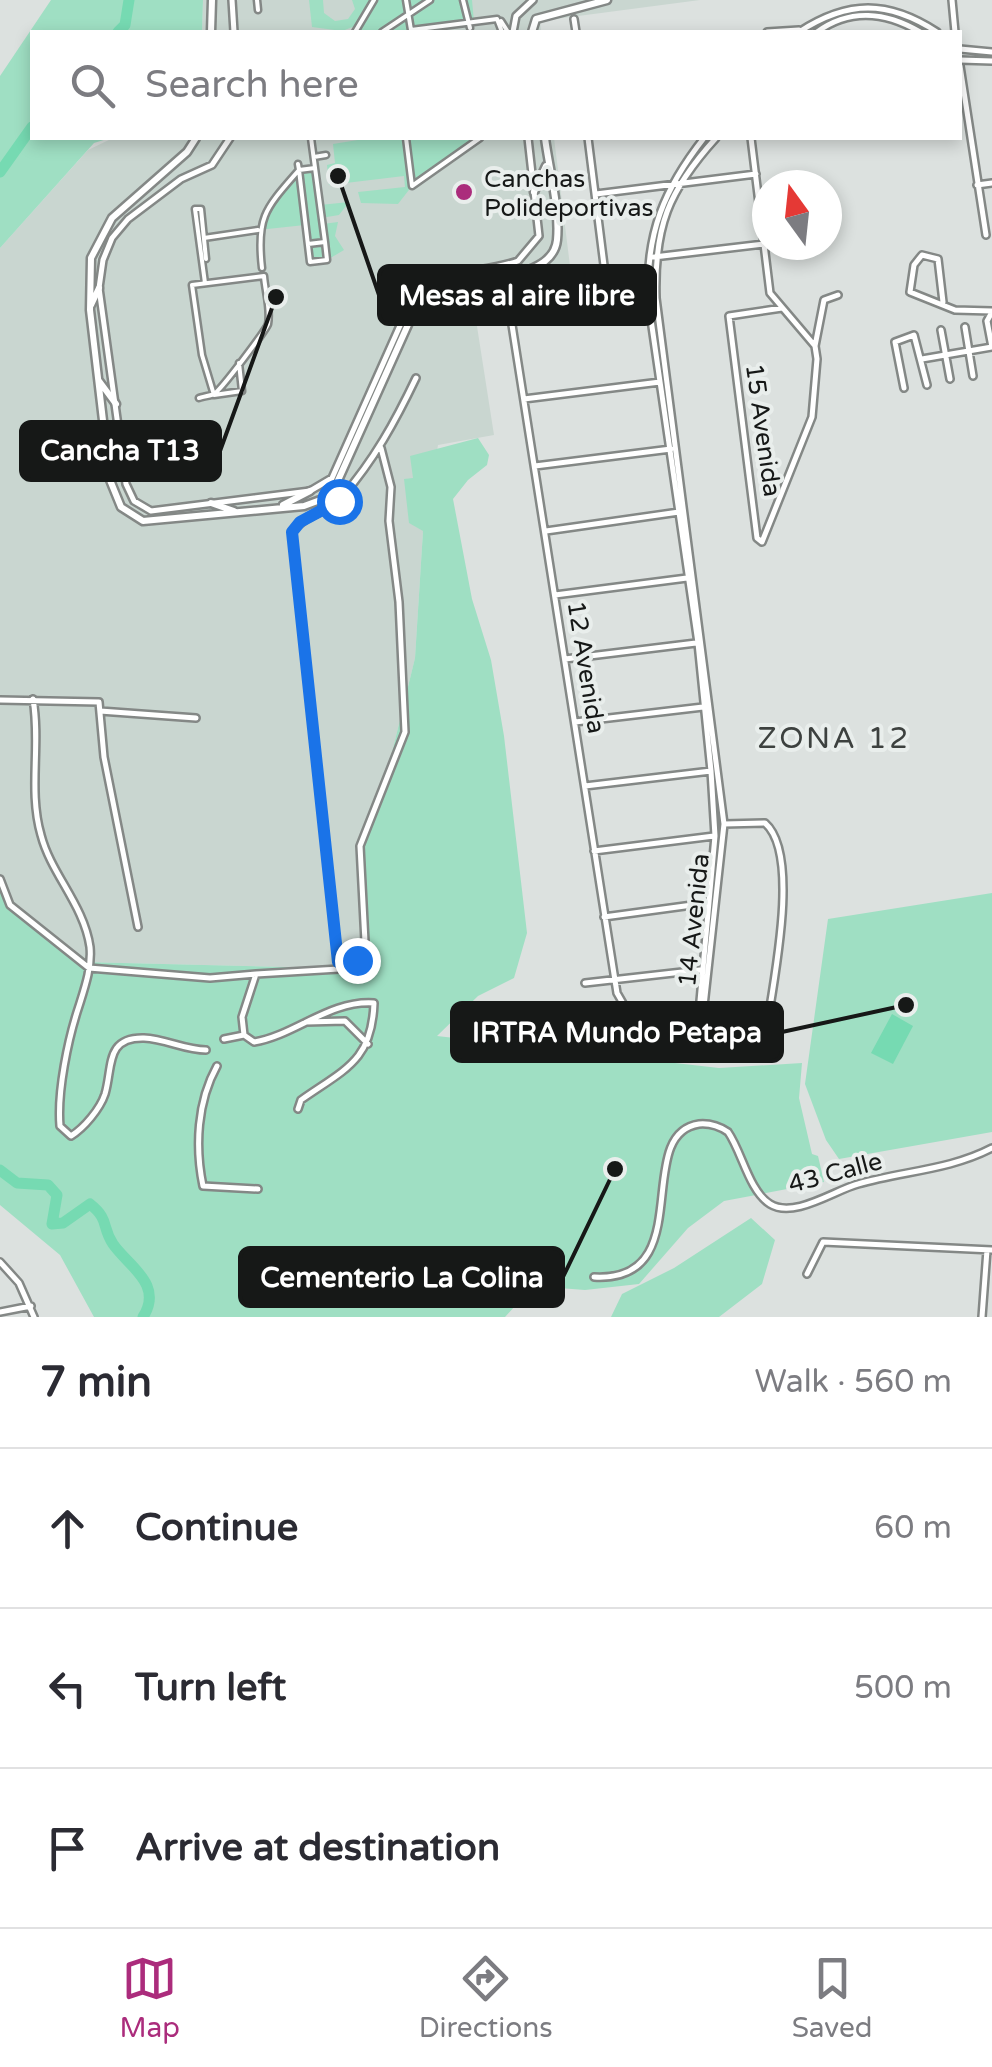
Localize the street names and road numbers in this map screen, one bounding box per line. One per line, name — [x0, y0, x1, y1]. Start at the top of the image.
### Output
street label: 15 Avenida — [739, 362, 787, 499]
street label: 12 Avenida — [561, 599, 611, 736]
street label: 14 Avenida — [672, 852, 716, 988]
street label: 43 Calle — [785, 1146, 885, 1200]

